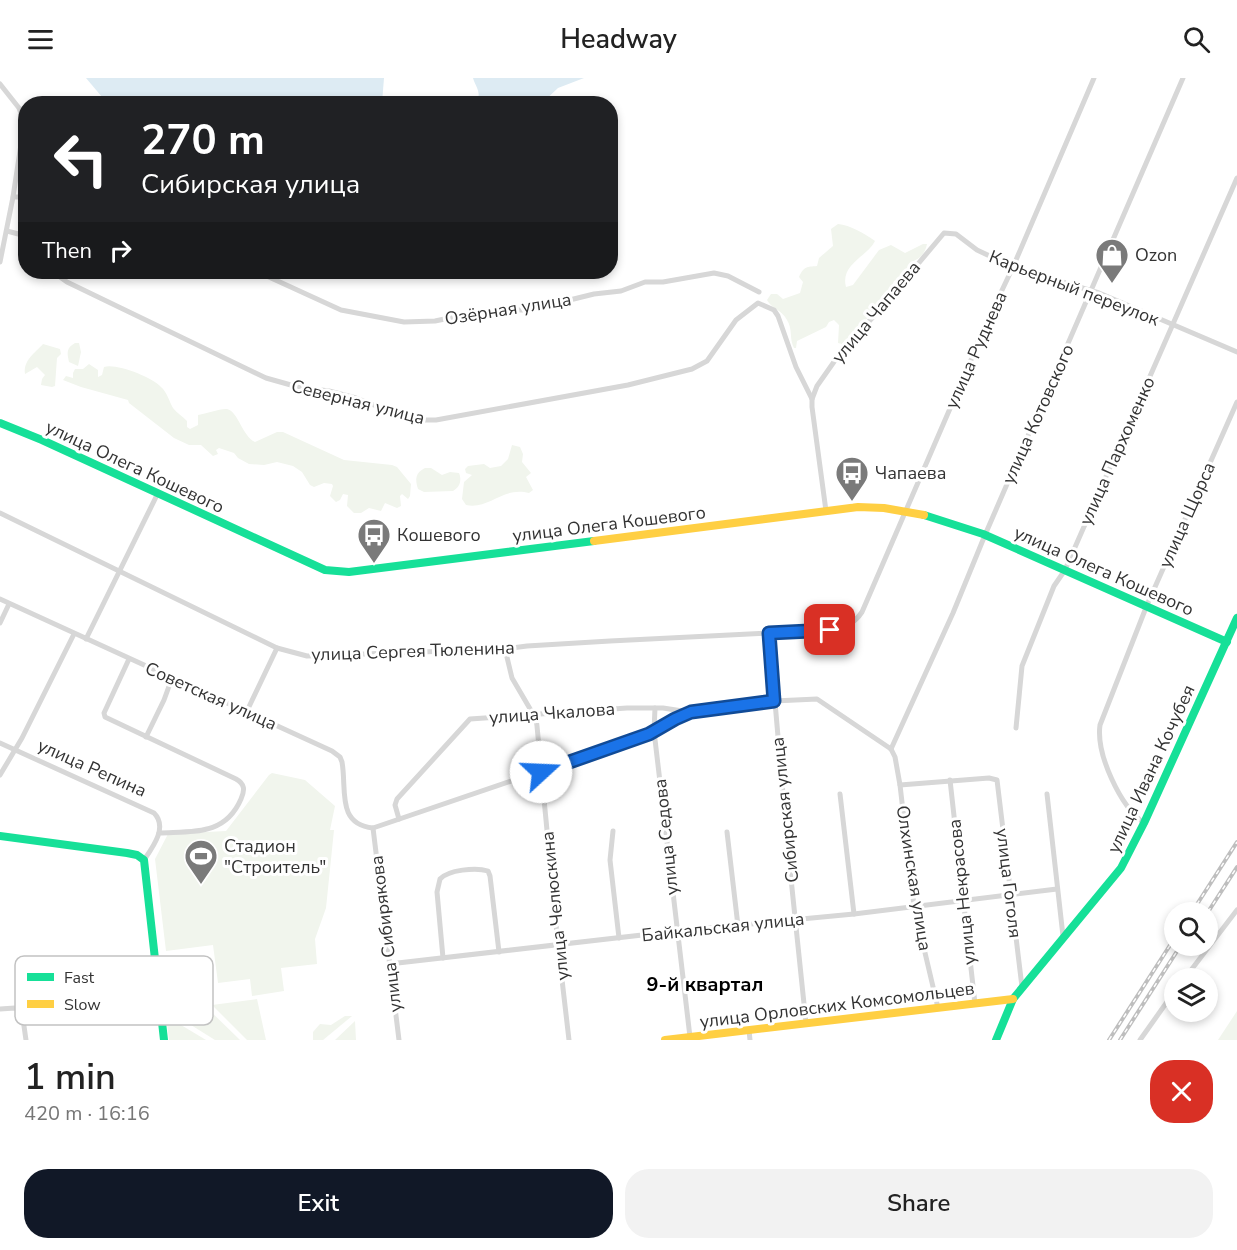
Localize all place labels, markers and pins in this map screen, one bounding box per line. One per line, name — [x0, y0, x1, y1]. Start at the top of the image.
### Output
shop icon: Ozon — [1094, 237, 1130, 284]
place label: Ozon — [1135, 243, 1177, 267]
bus stop icon: Чапаева — [834, 455, 870, 502]
place label: Чапаева — [875, 461, 946, 485]
bus stop icon: Кошевого — [356, 517, 392, 564]
place label: Кошевого — [397, 523, 481, 547]
pin — [804, 604, 855, 655]
place label: Стадион "Строитель" — [224, 834, 326, 879]
sports icon: Стадион "Строитель" — [183, 838, 219, 885]

